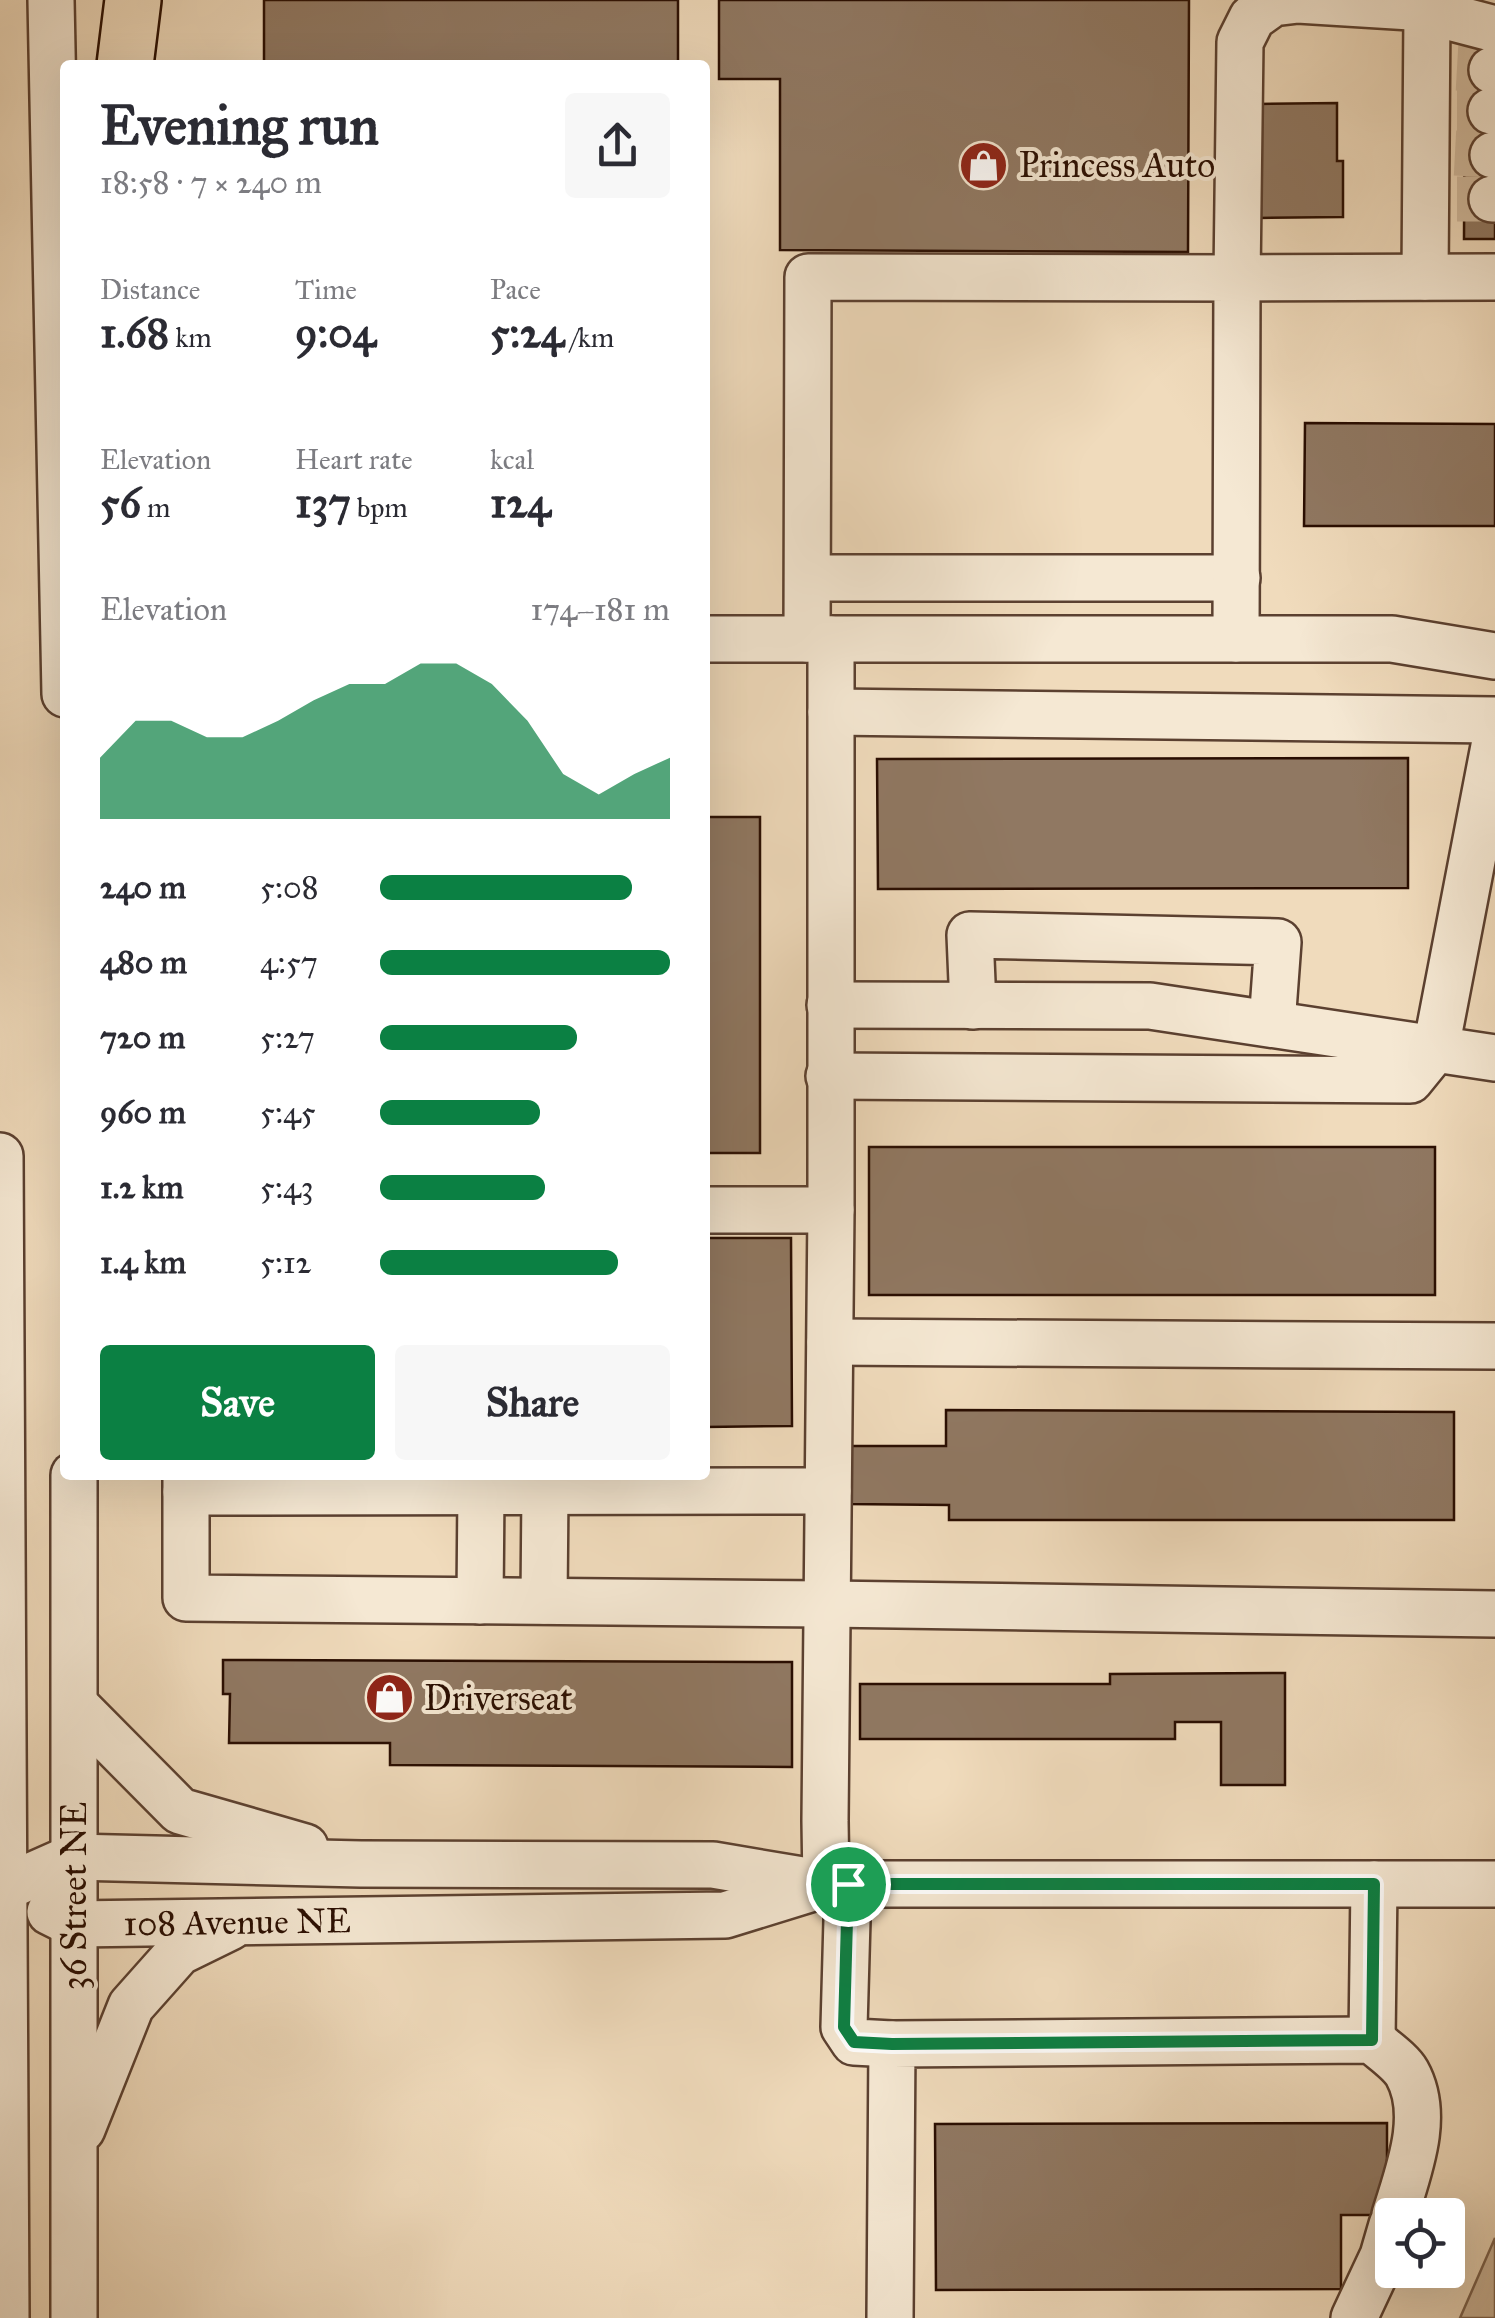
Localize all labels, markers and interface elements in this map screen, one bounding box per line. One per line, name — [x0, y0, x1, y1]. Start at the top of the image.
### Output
text: Evening run — [100, 92, 379, 159]
button: share — [565, 93, 670, 198]
shop icon: Princess Auto — [958, 139, 1010, 191]
place label: Princess Auto — [1019, 144, 1215, 187]
text: 18:58 · 7 × 240 m — [100, 163, 322, 202]
text: Distance — [100, 272, 200, 307]
text: Time — [295, 272, 357, 307]
text: Pace — [490, 272, 541, 307]
text: 1.68 — [100, 307, 169, 359]
text: 9:04 — [295, 307, 376, 359]
text: 5:24 — [490, 307, 564, 359]
text: km — [169, 320, 212, 355]
text: /km — [564, 320, 614, 355]
text: Elevation — [100, 442, 211, 477]
text: Heart rate — [295, 442, 413, 477]
text: kcal — [490, 442, 534, 477]
text: 56 — [100, 477, 141, 529]
text: 137 — [295, 477, 351, 529]
text: 124 — [490, 477, 551, 529]
text: m — [141, 490, 171, 525]
text: bpm — [351, 490, 408, 525]
text: Elevation — [100, 590, 227, 629]
text: 174–181 m — [530, 590, 670, 629]
text: 240 m — [100, 868, 186, 907]
text: 5:08 — [260, 868, 319, 907]
text: 480 m — [100, 943, 187, 982]
text: 4:57 — [260, 943, 318, 982]
text: 720 m — [100, 1018, 185, 1057]
text: 5:27 — [260, 1018, 315, 1057]
text: 960 m — [100, 1093, 186, 1132]
text: 5:45 — [260, 1093, 316, 1132]
text: 1.2 km — [100, 1168, 184, 1207]
text: 5:43 — [260, 1168, 314, 1207]
text: 1.4 km — [100, 1243, 186, 1282]
text: 5:12 — [260, 1243, 311, 1282]
button: Save — [100, 1345, 375, 1460]
button: Share — [395, 1345, 670, 1460]
shop icon: Driverseat — [363, 1672, 415, 1724]
place label: Driverseat — [424, 1677, 573, 1720]
street label: 36 Street NE — [53, 1802, 96, 1990]
pin — [806, 1842, 891, 1927]
icon: arrive — [821, 1857, 876, 1912]
street label: 108 Avenue NE — [123, 1899, 351, 1945]
map controls — [1375, 2198, 1465, 2288]
button: locate — [1375, 2198, 1465, 2288]

